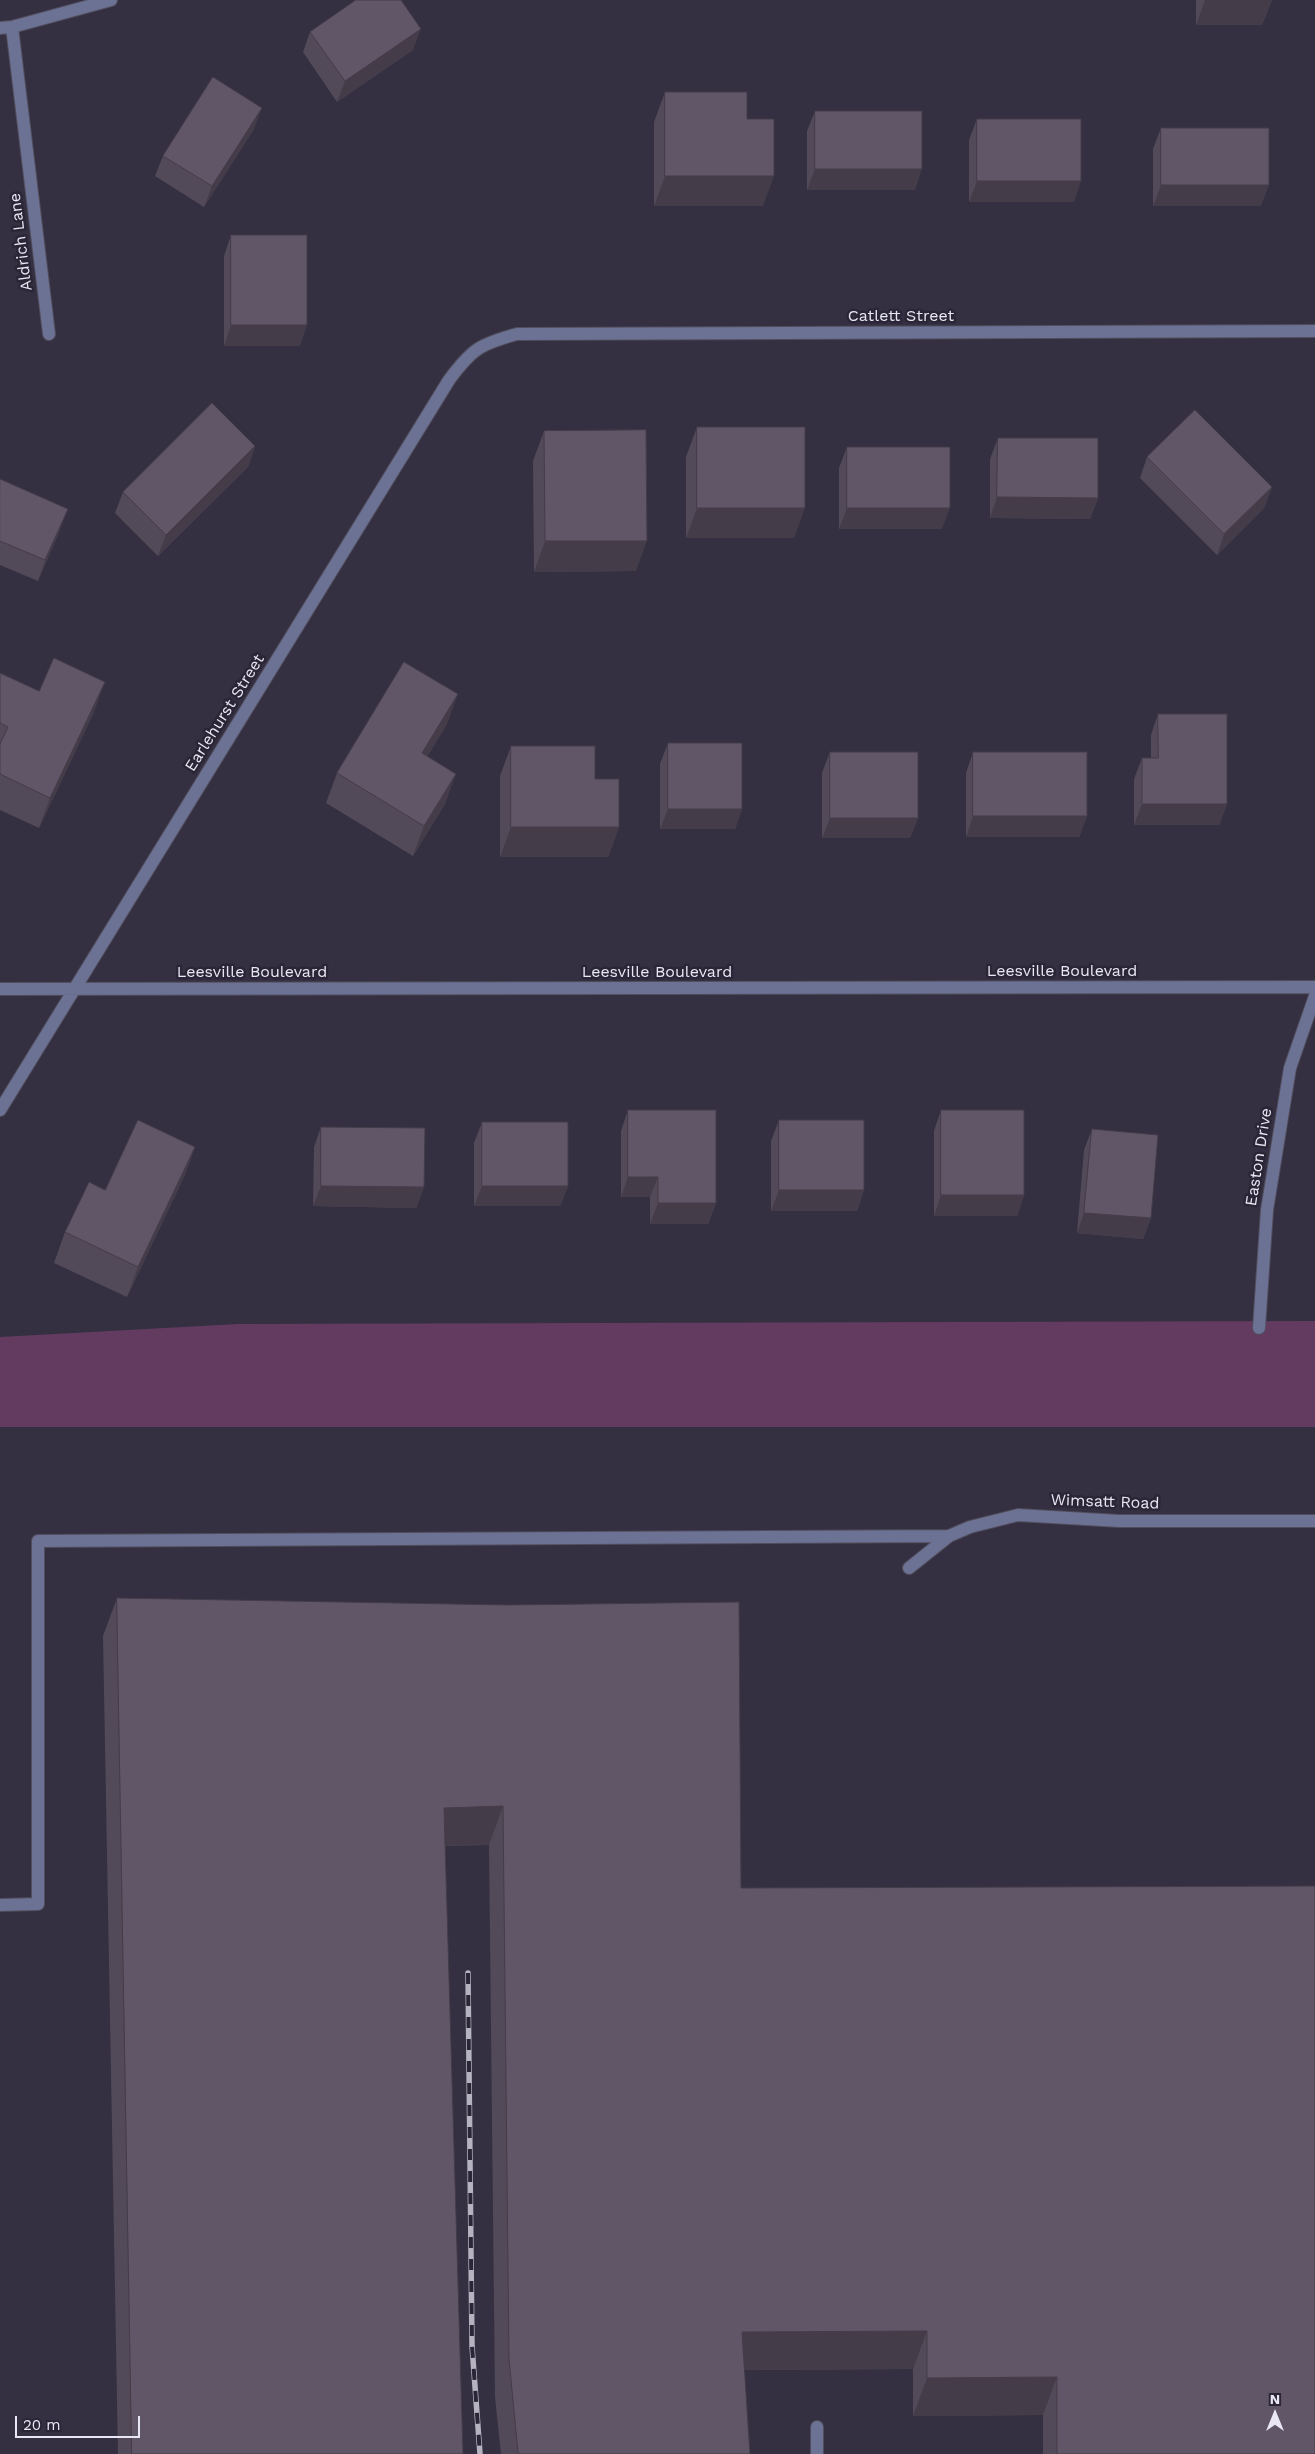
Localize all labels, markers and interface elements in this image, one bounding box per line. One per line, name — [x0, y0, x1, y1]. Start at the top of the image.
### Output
street label: Aldrich Lane — [5, 192, 37, 292]
street label: Catlett Street — [848, 306, 954, 326]
street label: Earlehurst Street — [181, 651, 269, 775]
street label: Leesville Boulevard — [987, 961, 1137, 981]
street label: Leesville Boulevard — [177, 962, 327, 982]
street label: Leesville Boulevard — [582, 962, 732, 982]
street label: Easton Drive — [1242, 1107, 1276, 1207]
street label: Wimsatt Road — [1050, 1491, 1160, 1513]
north arrow — [1250, 2389, 1300, 2439]
text: N — [1270, 2391, 1280, 2407]
scale bar — [18, 2406, 142, 2438]
text: 20 m — [23, 2416, 61, 2434]

